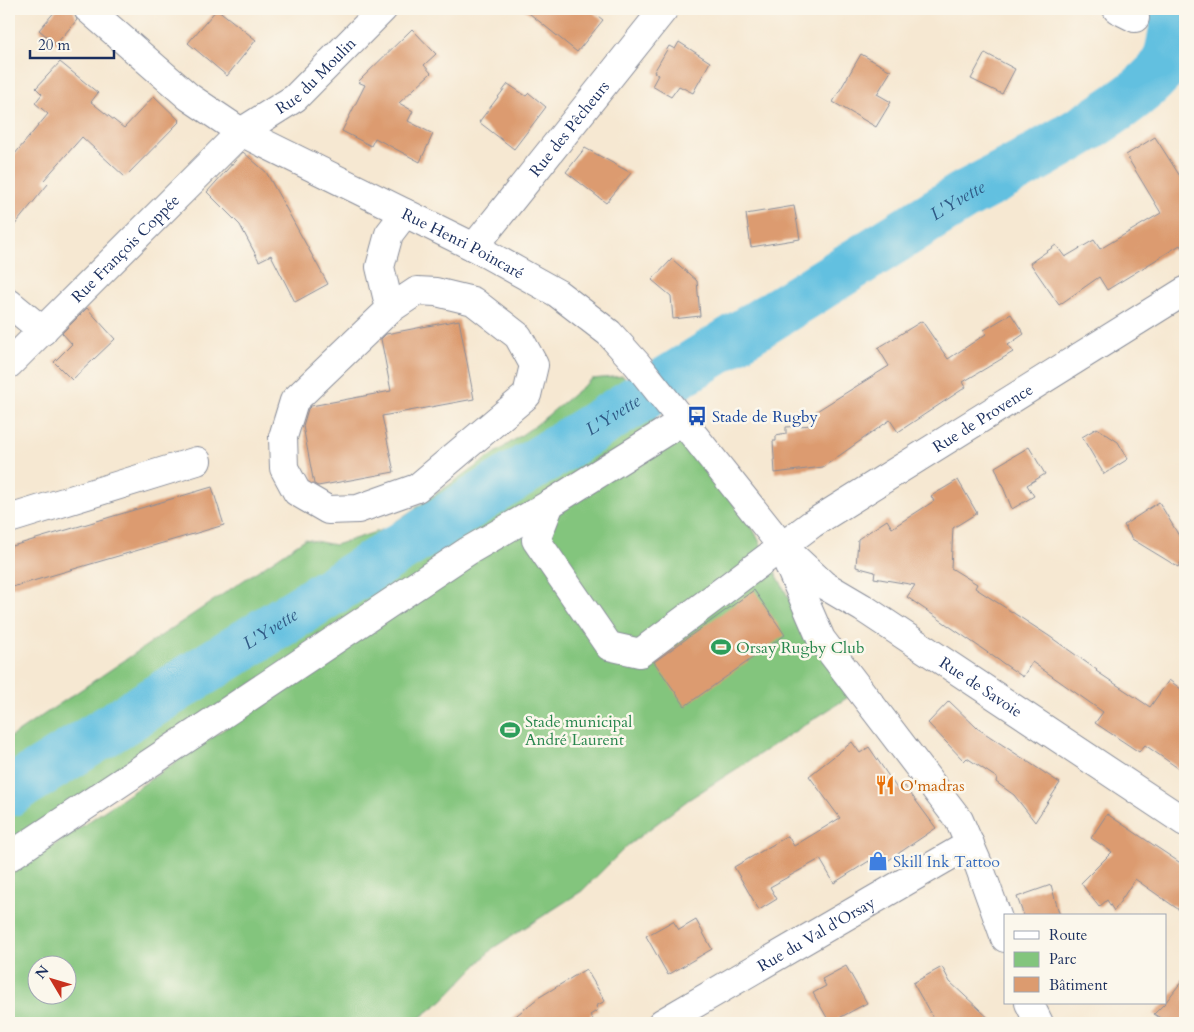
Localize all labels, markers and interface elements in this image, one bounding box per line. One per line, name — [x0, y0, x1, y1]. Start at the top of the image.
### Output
scale bar — [30, 28, 114, 60]
street label: Rue du Moulin — [271, 33, 361, 120]
text: 20 m — [38, 35, 70, 55]
street label: Rue des Pêcheurs — [525, 76, 615, 181]
water label: L'Yvette — [925, 174, 991, 227]
street label: Rue François Coppée — [67, 190, 185, 308]
street label: Rue Henri Poincaré — [398, 203, 528, 285]
street label: Rue de Provence — [929, 379, 1037, 458]
water label: L'Yvette — [581, 388, 646, 442]
bus stop icon: Stade de Rugby — [686, 405, 708, 427]
place label: Stade de Rugby — [712, 406, 819, 428]
water label: L'Yvette — [238, 602, 304, 656]
sports icon: Orsay Rugby Club — [710, 636, 732, 658]
place label: Orsay Rugby Club — [736, 637, 865, 659]
street label: Rue de Savoie — [935, 652, 1026, 723]
place label: Stade municipal André Laurent — [525, 711, 632, 751]
sports icon: Stade municipal André Laurent — [499, 719, 521, 741]
restaurant icon: O'madras — [874, 774, 896, 796]
place label: O'madras — [900, 775, 965, 797]
shop icon: Skill Ink Tattoo — [867, 850, 889, 872]
place label: Skill Ink Tattoo — [893, 851, 1000, 873]
street label: Rue du Val d'Orsay — [754, 891, 880, 977]
legend — [1004, 914, 1166, 1004]
text: Route — [1049, 925, 1087, 945]
text: Parc — [1049, 949, 1077, 969]
north arrow — [28, 954, 78, 1004]
text: N — [31, 962, 53, 983]
text: Bâtiment — [1049, 975, 1108, 995]

